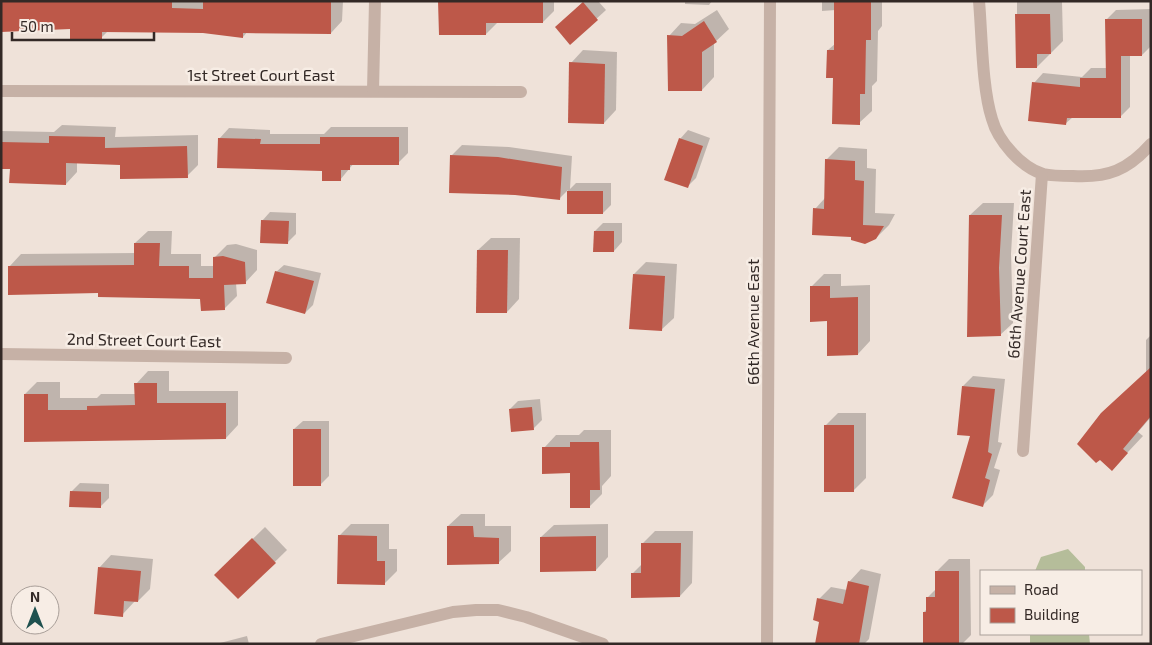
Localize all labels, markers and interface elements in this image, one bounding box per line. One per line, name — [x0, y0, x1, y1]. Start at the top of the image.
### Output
scale bar — [12, 10, 155, 42]
text: 50 m — [20, 17, 54, 35]
street label: 1st Street Court East — [187, 65, 335, 84]
street label: 66th Avenue Court East — [1003, 189, 1034, 359]
street label: 66th Avenue East — [743, 259, 762, 385]
street label: 2nd Street Court East — [67, 329, 221, 350]
legend — [980, 570, 1142, 635]
text: Road — [1024, 580, 1059, 598]
north arrow — [10, 585, 60, 635]
text: N — [30, 588, 40, 605]
text: Building — [1024, 605, 1080, 623]

